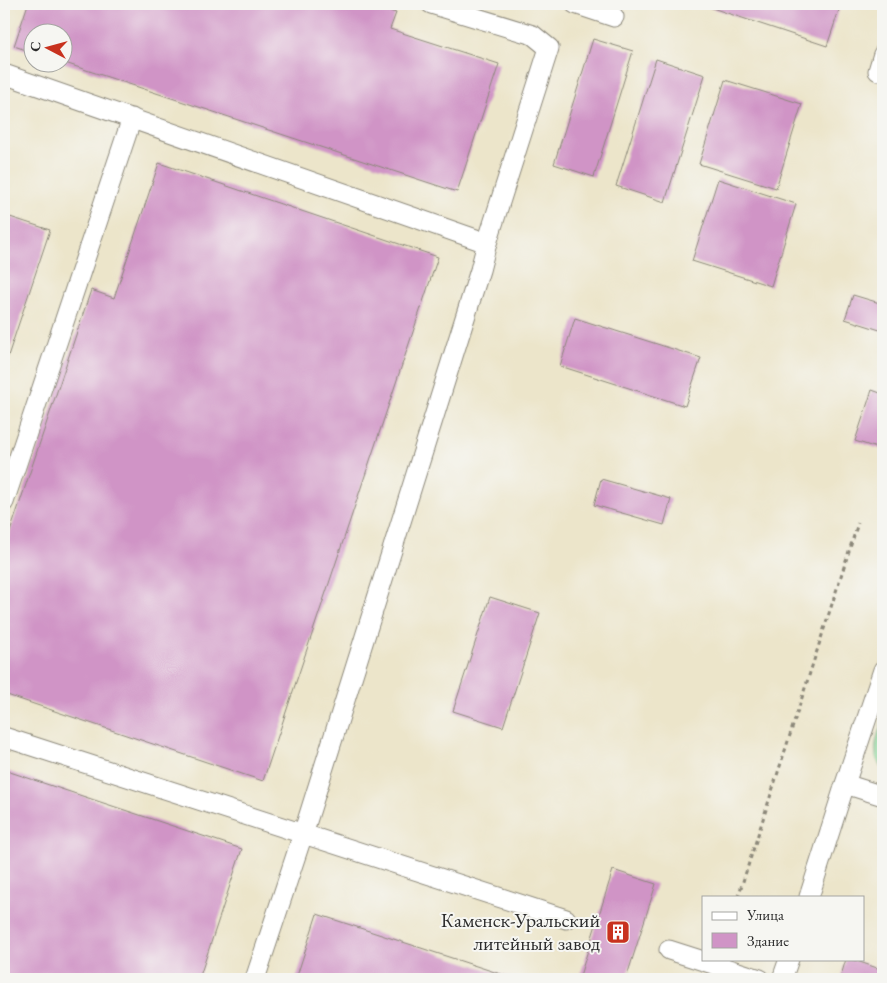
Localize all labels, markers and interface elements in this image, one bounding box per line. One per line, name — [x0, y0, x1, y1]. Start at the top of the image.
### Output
north arrow — [22, 22, 72, 72]
text: С — [26, 41, 45, 53]
legend — [702, 896, 864, 960]
text: Улица — [746, 905, 784, 924]
place label: Каменск-Уральский литейный завод — [441, 907, 600, 956]
building icon: Каменск-Уральский литейный завод — [605, 919, 631, 945]
text: Здание — [747, 931, 789, 950]

